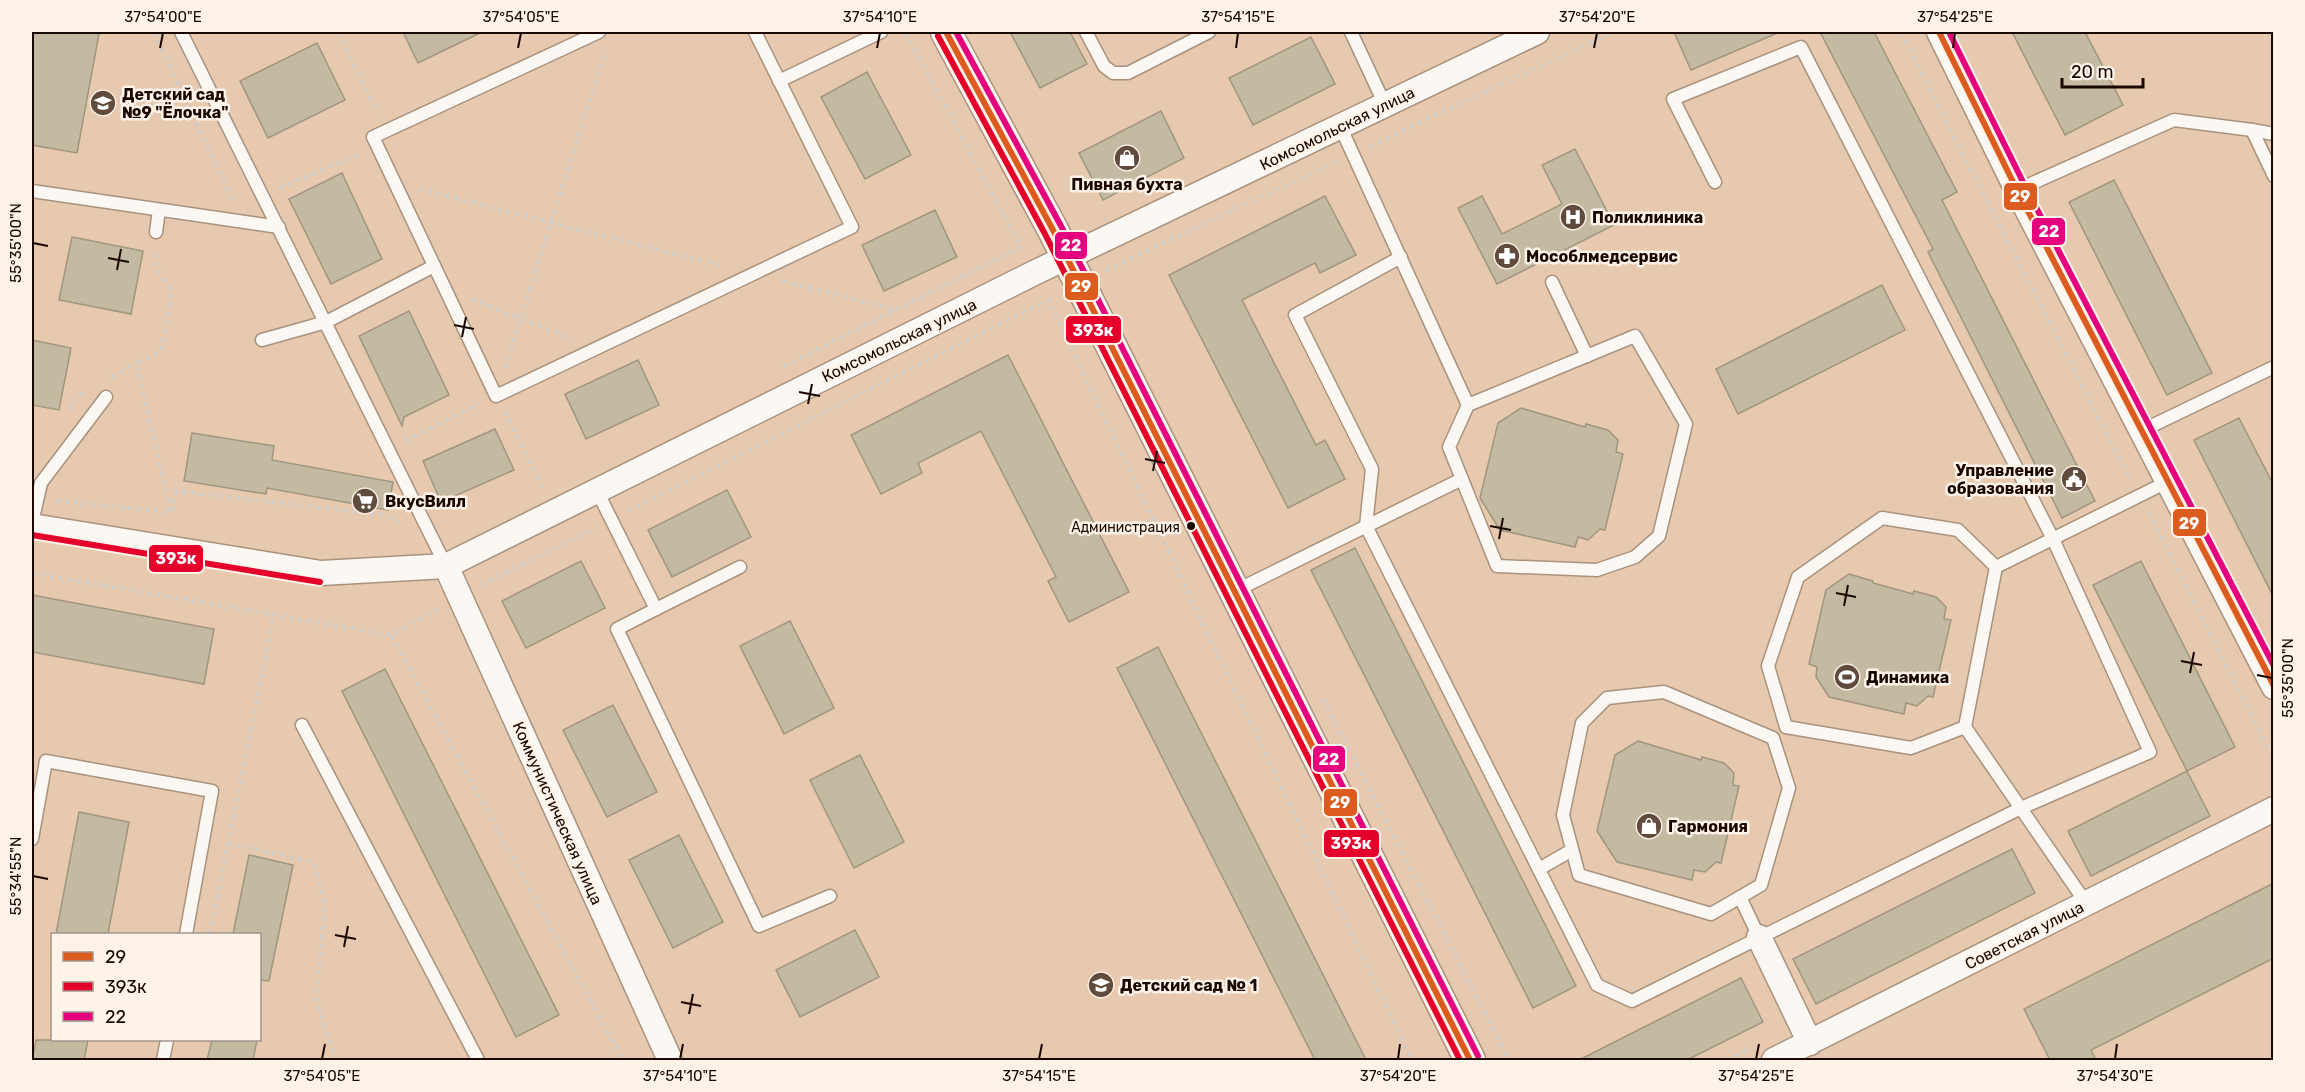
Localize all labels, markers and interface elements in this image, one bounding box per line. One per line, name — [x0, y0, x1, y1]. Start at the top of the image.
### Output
text: 37°54'00"E — [124, 8, 202, 26]
text: 37°54'05"E — [483, 8, 559, 26]
text: 37°54'10"E — [843, 8, 917, 26]
text: 37°54'15"E — [1201, 8, 1275, 26]
text: 37°54'20"E — [1559, 8, 1635, 26]
text: 37°54'25"E — [1917, 8, 1993, 26]
scale bar — [2062, 51, 2143, 89]
text: 20 m — [2071, 61, 2113, 83]
street label: Комсомольская улица — [1257, 83, 1418, 174]
place label: Детский сад №9 "Ёлочка" — [122, 85, 229, 122]
school or university icon: Детский сад №9 "Ёлочка" — [88, 88, 118, 118]
shop icon: Пивная бухта — [1112, 143, 1142, 173]
place label: Пивная бухта — [1071, 175, 1183, 194]
line badge: 29 — [2003, 182, 2038, 211]
text: 29 — [2010, 187, 2030, 206]
hospital icon: Поликлиника — [1558, 202, 1588, 232]
text: 55°35'00"N — [7, 203, 25, 283]
place label: Поликлиника — [1592, 208, 1703, 227]
line badge: 22 — [2031, 217, 2066, 246]
text: 22 — [2039, 222, 2059, 241]
line badge: 22 — [1054, 231, 1088, 260]
text: 22 — [1061, 236, 1081, 255]
pharmacy icon: Мособлмедсервис — [1492, 241, 1522, 271]
place label: Мособлмедсервис — [1526, 247, 1678, 266]
line badge: 29 — [1064, 272, 1099, 301]
text: 29 — [1071, 277, 1091, 296]
street label: Комсомольская улица — [819, 295, 980, 386]
line badge: 393к — [1065, 315, 1122, 344]
text: 393к — [1073, 321, 1114, 340]
place label: Управление образования — [1947, 461, 2054, 498]
public building icon: Управление образования — [2059, 464, 2089, 494]
supermarket icon: ВкусВилл — [350, 486, 380, 516]
place label: ВкусВилл — [385, 492, 466, 511]
line badge: 29 — [2172, 508, 2207, 537]
text: 29 — [2179, 514, 2199, 533]
place label: Администрация — [1071, 519, 1180, 536]
marker: Администрация — [1185, 520, 1197, 532]
line badge: 393к — [148, 544, 204, 573]
text: 393к — [156, 549, 197, 568]
text: 55°35'00"N — [2279, 638, 2297, 718]
sports icon: Динамика — [1832, 662, 1862, 692]
place label: Динамика — [1866, 668, 1949, 687]
street label: Коммунистическая улица — [509, 719, 607, 908]
line badge: 22 — [1312, 745, 1346, 773]
text: 22 — [1319, 750, 1339, 769]
line badge: 29 — [1323, 788, 1358, 817]
text: 29 — [1330, 793, 1350, 812]
shop icon: Гармония — [1634, 811, 1664, 841]
place label: Гармония — [1668, 817, 1748, 836]
line badge: 393к — [1323, 829, 1380, 858]
text: 393к — [1331, 834, 1372, 853]
text: 55°34'55"N — [7, 837, 25, 915]
street label: Советская улица — [1962, 897, 2087, 974]
legend — [51, 933, 261, 1041]
text: 29 — [105, 946, 126, 968]
school or university icon: Детский сад № 1 — [1086, 970, 1116, 1000]
text: 393к — [105, 976, 147, 998]
place label: Детский сад № 1 — [1120, 976, 1257, 995]
text: 22 — [105, 1006, 126, 1028]
text: 37°54'05"E — [284, 1067, 360, 1085]
text: 37°54'10"E — [643, 1067, 717, 1085]
text: 37°54'15"E — [1002, 1067, 1076, 1085]
text: 37°54'20"E — [1360, 1067, 1436, 1085]
text: 37°54'25"E — [1718, 1067, 1794, 1085]
text: 37°54'30"E — [2077, 1067, 2153, 1085]

